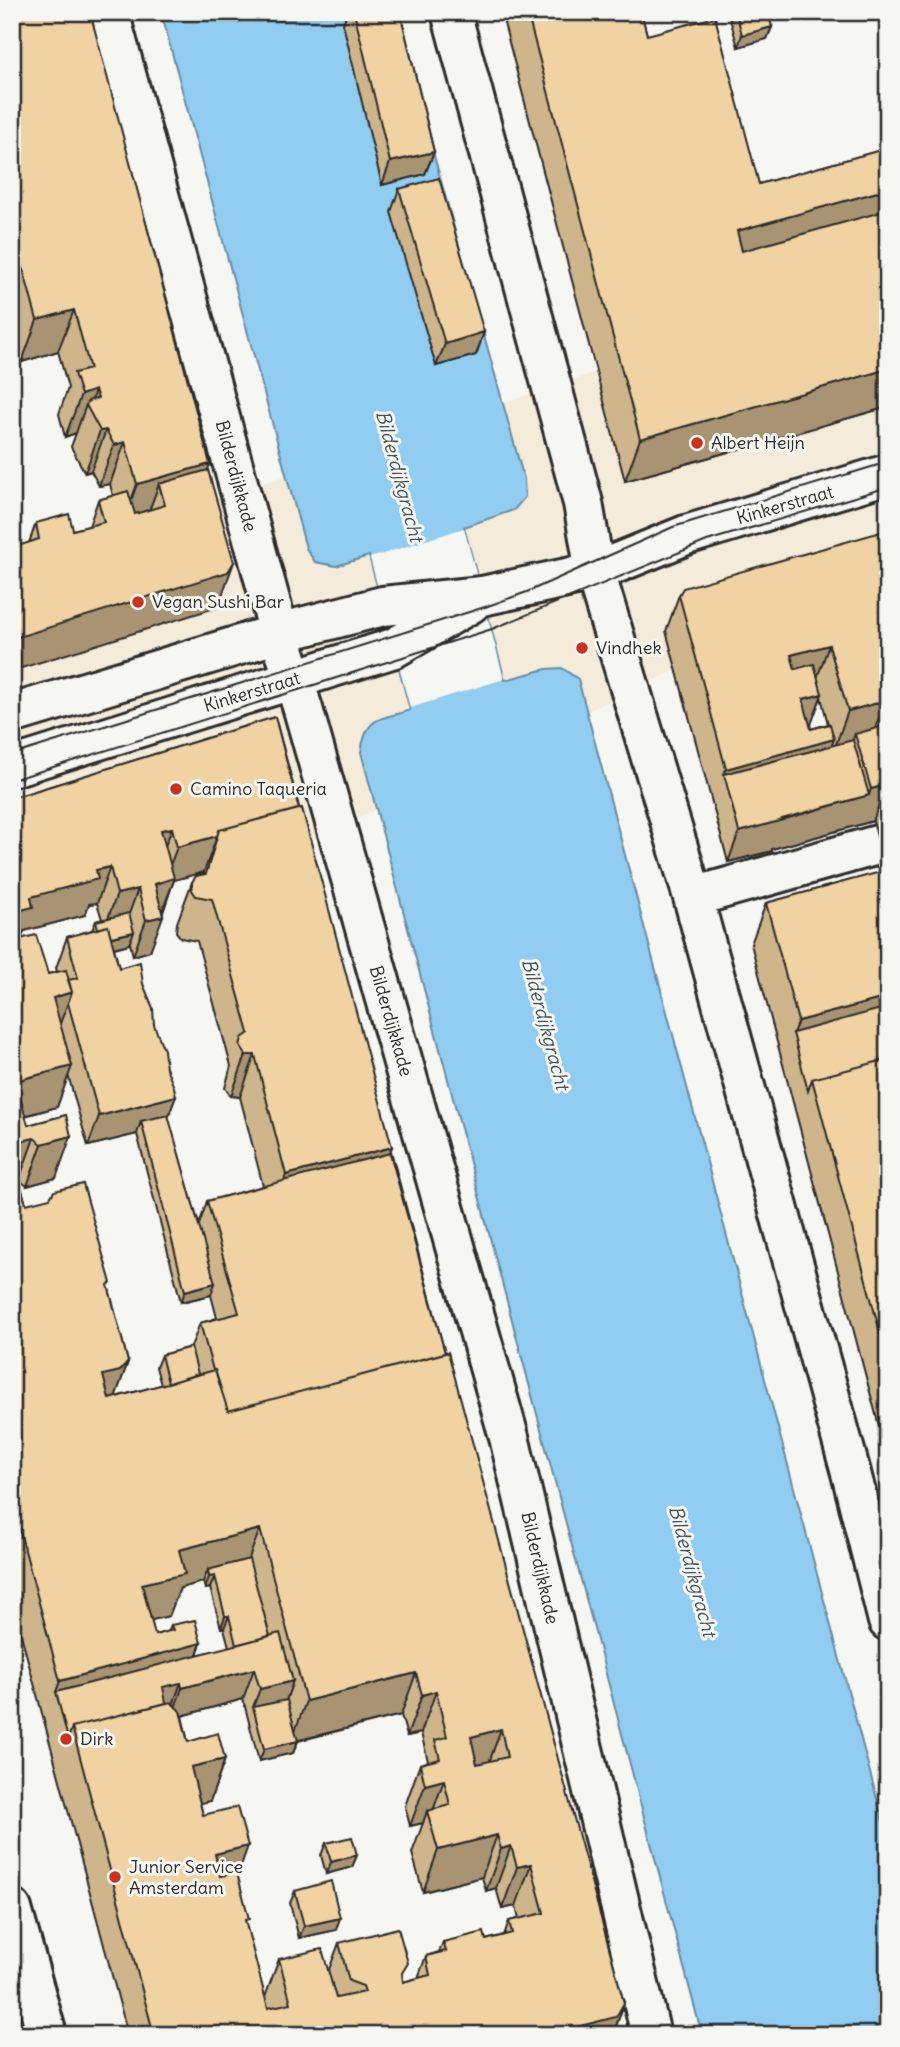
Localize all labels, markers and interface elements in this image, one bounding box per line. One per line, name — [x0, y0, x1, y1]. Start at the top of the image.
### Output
water label: Bilderdijkgracht — [371, 408, 430, 547]
street label: Bilderdijkkade — [211, 418, 262, 534]
place label: Albert Heijn — [711, 431, 805, 454]
marker: Albert Heijn — [689, 435, 705, 451]
street label: Kinkerstraat — [734, 480, 836, 529]
place label: Vegan Sushi Bar — [152, 590, 285, 613]
marker: Vegan Sushi Bar — [130, 594, 146, 610]
place label: Vindhek — [596, 636, 662, 659]
marker: Vindhek — [574, 640, 590, 656]
street label: Kinkerstraat — [201, 666, 303, 717]
place label: Camino Taqueria — [190, 777, 327, 800]
marker: Camino Taqueria — [168, 781, 184, 797]
water label: Bilderdijkgracht — [517, 956, 576, 1095]
street label: Bilderdijkkade — [365, 963, 418, 1079]
water label: Bilderdijkgracht — [664, 1503, 723, 1642]
street label: Bilderdijkkade — [516, 1510, 565, 1626]
place label: Dirk — [80, 1727, 113, 1750]
marker: Dirk — [58, 1731, 74, 1747]
place label: Junior Service Amsterdam — [129, 1855, 243, 1899]
marker: Junior Service Amsterdam — [107, 1869, 123, 1885]

